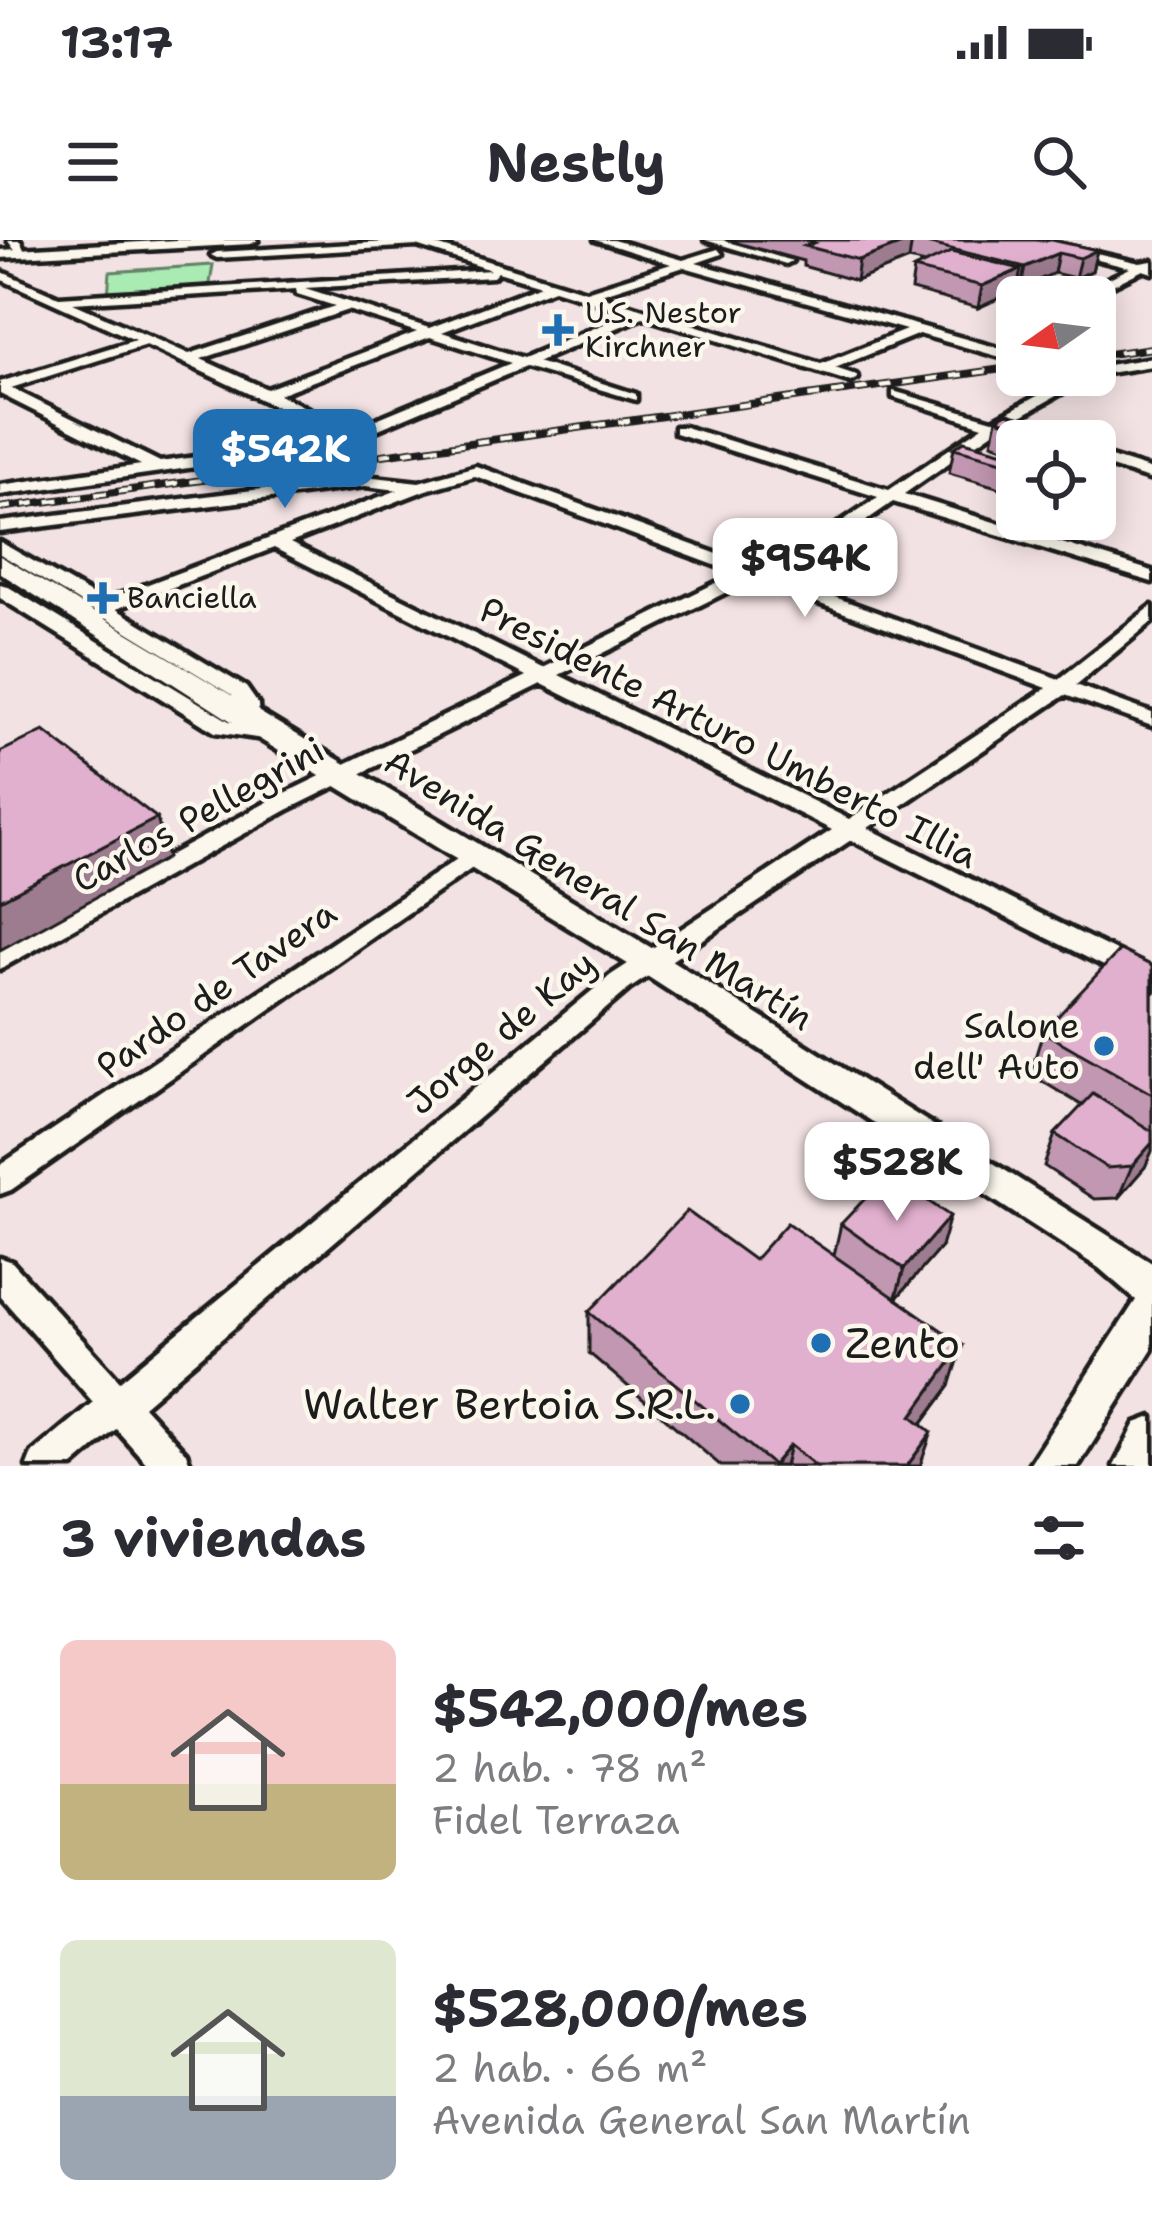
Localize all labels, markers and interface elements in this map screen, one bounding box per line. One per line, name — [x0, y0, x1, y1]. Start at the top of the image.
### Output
text: 13:17 — [60, 12, 173, 72]
text: Nestly — [486, 126, 666, 198]
icon: menu — [60, 129, 126, 195]
icon: search — [1026, 129, 1092, 195]
north arrow — [996, 276, 1116, 396]
map controls — [996, 276, 1116, 540]
place label: U.S. Nestor Kirchner — [585, 292, 742, 367]
marker: U.S. Nestor Kirchner — [542, 314, 574, 346]
pin: $542K — [201, 409, 369, 511]
button: locate — [996, 420, 1116, 540]
text: $542K — [220, 422, 350, 474]
pin: $954K — [721, 518, 889, 620]
text: $954K — [740, 531, 870, 583]
place label: Banciella — [127, 577, 257, 618]
marker: Banciella — [90, 585, 116, 611]
street label: Presidente Arturo Umberto Illia — [471, 585, 986, 880]
street label: Carlos Pellegrini — [64, 725, 333, 904]
street label: Avenida General San Martín — [375, 737, 823, 1042]
street label: Pardo de Tavera — [87, 888, 346, 1090]
street label: Jorge de Kay — [396, 939, 606, 1126]
place label: Salone dell' Auto — [913, 1001, 1080, 1091]
marker: Salone dell' Auto — [1091, 1033, 1117, 1059]
pin: $528K — [813, 1122, 981, 1224]
text: $528K — [831, 1135, 963, 1187]
place label: Zento — [845, 1315, 960, 1371]
marker: Zento — [808, 1330, 834, 1356]
place label: Walter Bertoia S.R.L. — [303, 1376, 716, 1432]
marker: Walter Bertoia S.R.L. — [727, 1391, 753, 1417]
text: 3 viviendas — [60, 1504, 366, 1572]
icon: filters — [1026, 1505, 1092, 1571]
text: $542,000/mes — [432, 1674, 808, 1742]
icon: home — [156, 1688, 300, 1832]
text: 2 hab. · 78 m² — [432, 1742, 707, 1794]
text: Fidel Terraza — [432, 1794, 680, 1846]
text: $528,000/mes — [432, 1974, 808, 2042]
icon: home — [156, 1988, 300, 2132]
text: 2 hab. · 66 m² — [432, 2042, 707, 2094]
text: Avenida General San Martín — [432, 2094, 971, 2146]

